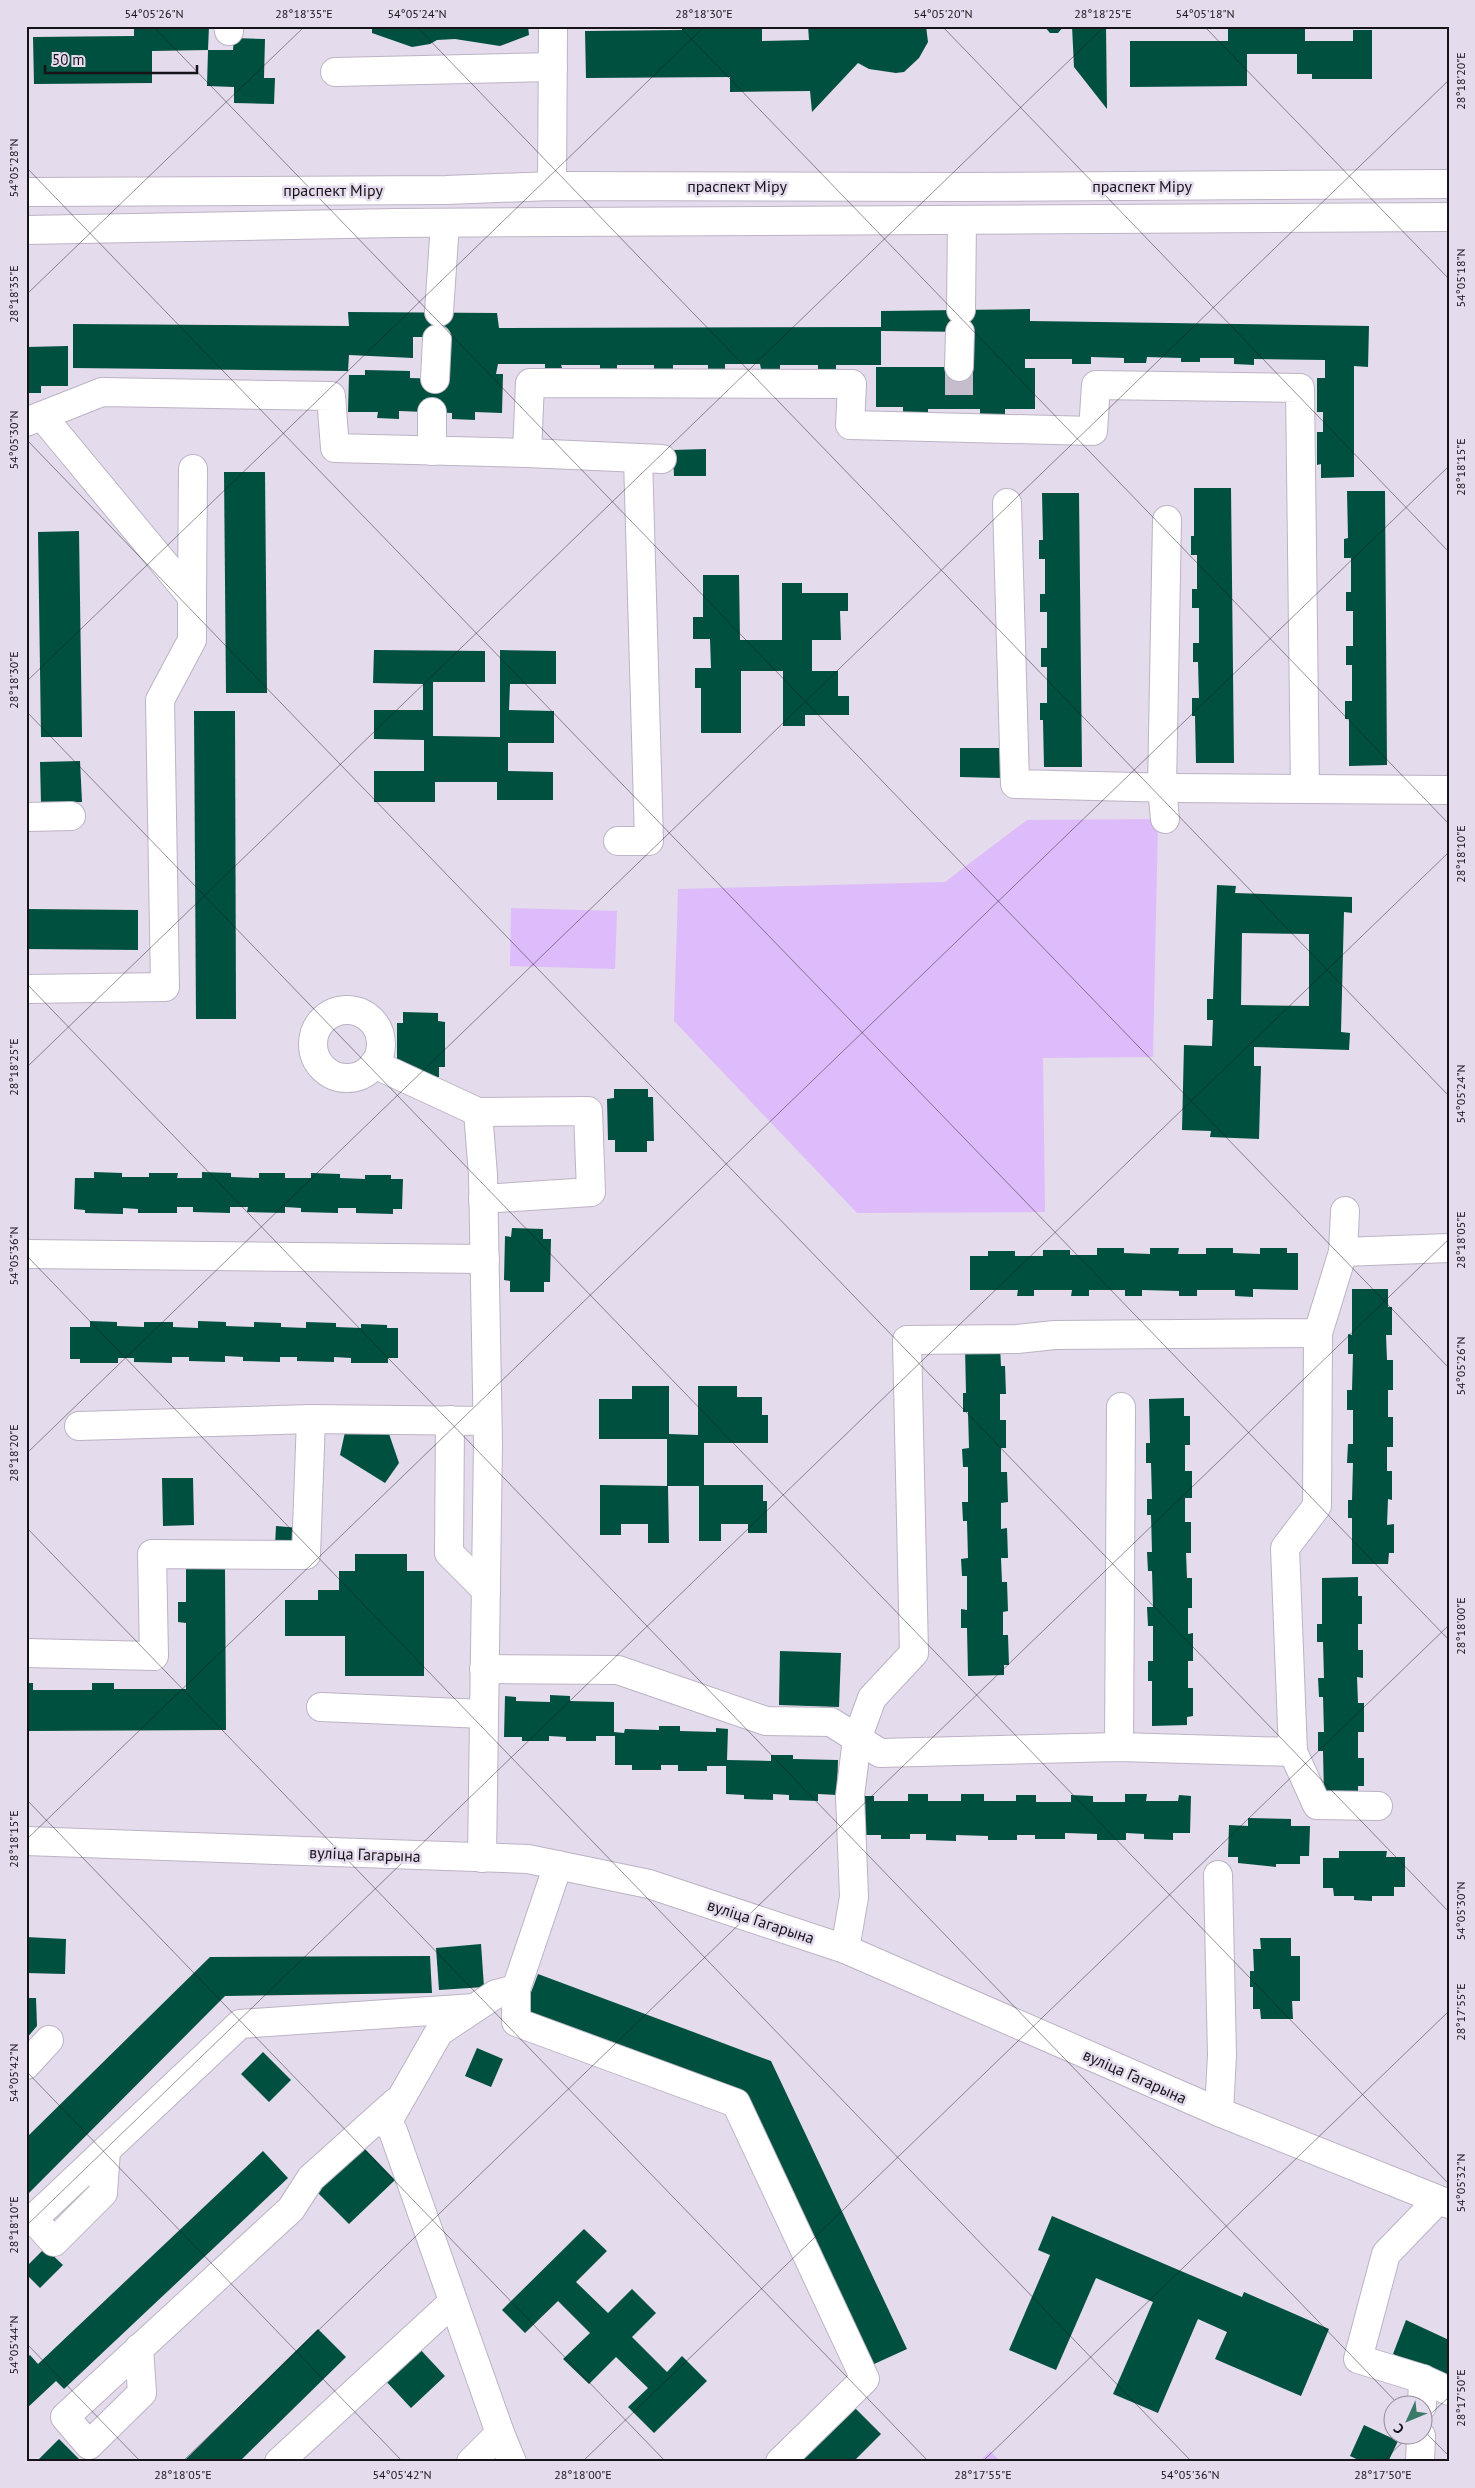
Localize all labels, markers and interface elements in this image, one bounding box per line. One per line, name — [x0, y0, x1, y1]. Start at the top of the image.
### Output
text: 54°05'26"N — [124, 6, 184, 21]
text: 28°18'35"E — [275, 6, 333, 21]
text: 54°05'24"N — [387, 6, 447, 21]
text: 28°18'30"E — [675, 6, 733, 21]
text: 54°05'20"N — [913, 6, 973, 21]
text: 28°18'25"E — [1074, 6, 1132, 21]
text: 54°05'18"N — [1175, 6, 1235, 21]
scale bar — [45, 42, 198, 74]
text: 50 m — [52, 50, 85, 69]
text: 28°18'20"E — [1453, 52, 1468, 110]
text: 54°05'28"N — [6, 138, 21, 198]
street label: праспект Міру — [687, 176, 787, 196]
street label: праспект Міру — [1092, 176, 1192, 196]
street label: праспект Міру — [283, 180, 383, 200]
text: 54°05'18"N — [1453, 248, 1468, 308]
text: 28°18'35"E — [6, 265, 21, 323]
text: 54°05'30"N — [6, 410, 21, 470]
text: 28°18'15"E — [1453, 438, 1468, 496]
text: 28°18'30"E — [6, 651, 21, 709]
text: 28°18'10"E — [1453, 825, 1468, 883]
text: 28°18'25"E — [6, 1038, 21, 1096]
text: 54°05'24"N — [1453, 1064, 1468, 1124]
text: 28°18'05"E — [1453, 1211, 1468, 1269]
text: 54°05'36"N — [6, 1226, 21, 1286]
text: 54°05'26"N — [1453, 1336, 1468, 1396]
text: 28°18'20"E — [6, 1424, 21, 1482]
text: 28°18'00"E — [1453, 1597, 1468, 1655]
text: 28°18'15"E — [6, 1810, 21, 1868]
street label: вуліца Гагарына — [309, 1842, 421, 1866]
text: 54°05'30"N — [1453, 1881, 1468, 1941]
street label: вуліца Гагарына — [705, 1894, 817, 1948]
text: 28°17'55"E — [1453, 1983, 1468, 2041]
text: 54°05'42"N — [6, 2043, 21, 2103]
street label: вуліца Гагарына — [1080, 2044, 1190, 2108]
text: 54°05'32"N — [1453, 2153, 1468, 2213]
text: 28°18'10"E — [6, 2196, 21, 2254]
text: 54°05'44"N — [6, 2315, 21, 2375]
text: 28°17'50"E — [1453, 2369, 1468, 2427]
north arrow — [1382, 2396, 1432, 2446]
text: С — [1389, 2420, 1408, 2438]
text: 28°18'05"E — [154, 2467, 212, 2482]
text: 54°05'42"N — [372, 2467, 432, 2482]
text: 28°18'00"E — [554, 2467, 612, 2482]
text: 28°17'55"E — [954, 2467, 1012, 2482]
text: 54°05'36"N — [1160, 2467, 1220, 2482]
text: 28°17'50"E — [1354, 2467, 1412, 2482]

